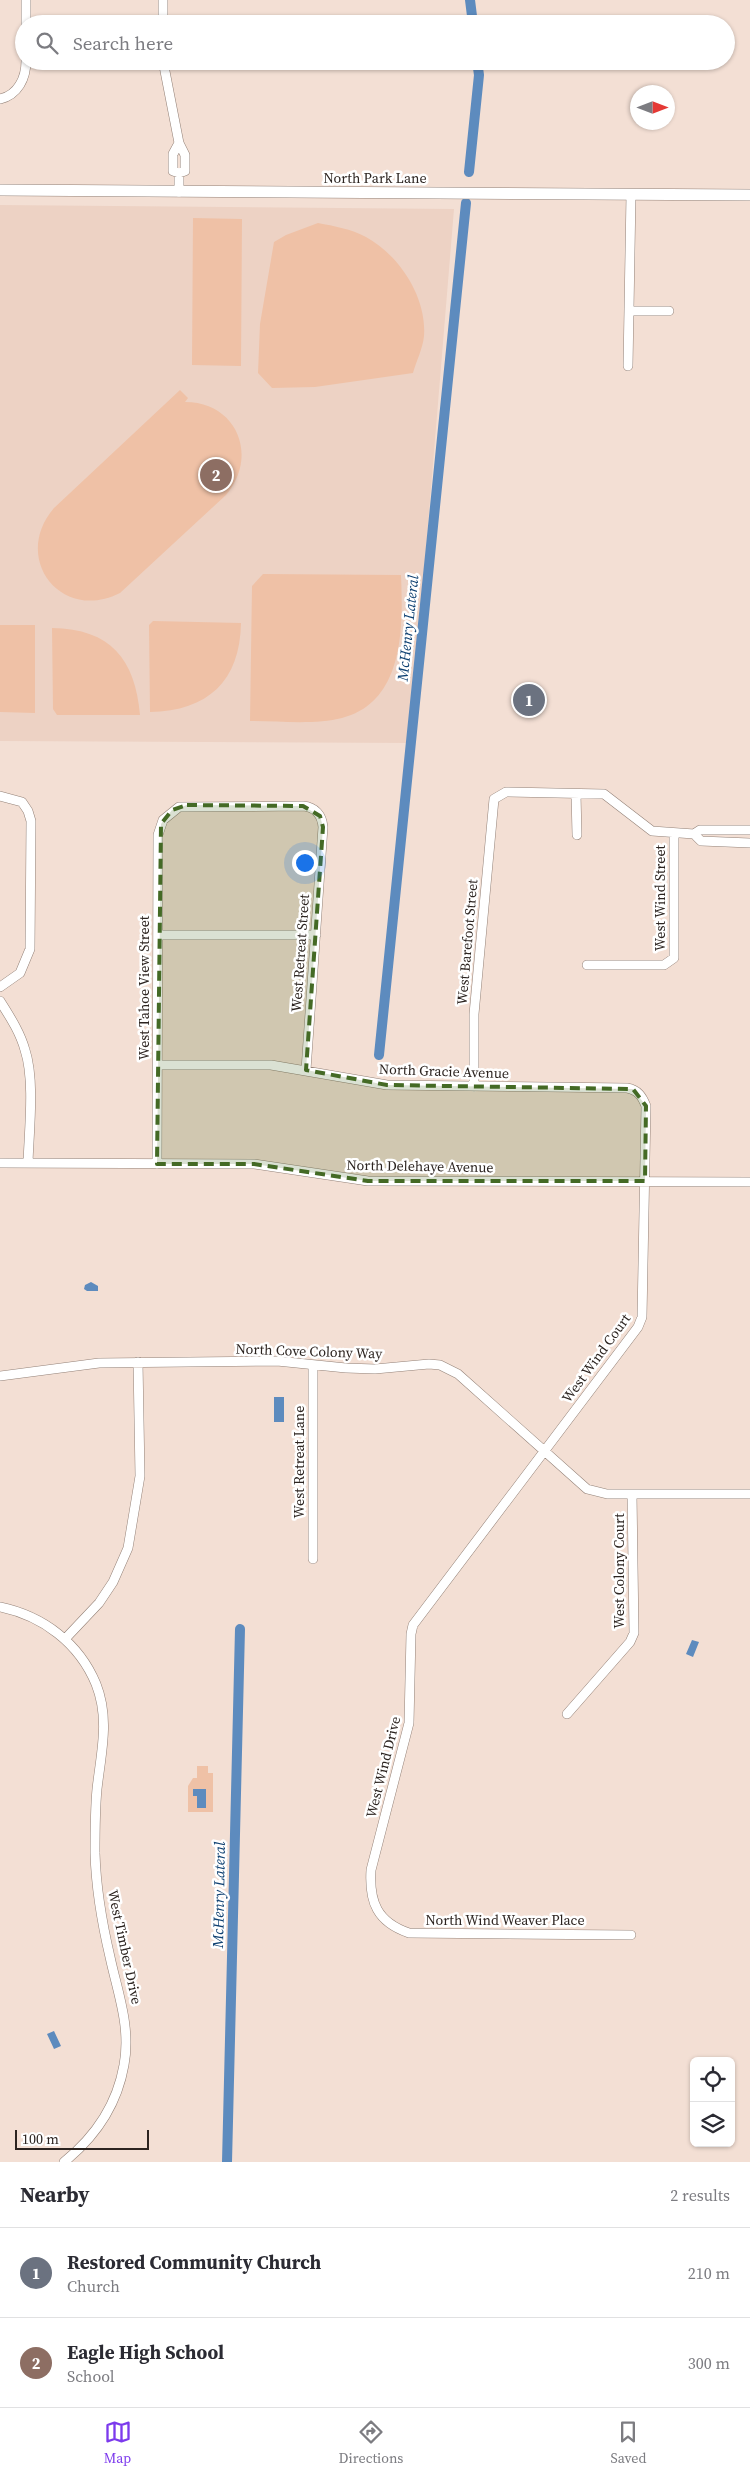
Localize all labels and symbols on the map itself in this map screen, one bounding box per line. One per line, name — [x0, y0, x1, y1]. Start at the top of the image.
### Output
north arrow — [630, 85, 675, 130]
street label: North Park Lane — [323, 168, 427, 188]
pin: 2 — [200, 456, 232, 494]
water label: McHenry Lateral — [391, 573, 424, 683]
pin: 1 — [513, 681, 545, 719]
street label: West Wind Street — [650, 844, 670, 951]
your location — [292, 850, 318, 876]
street label: West Barefoot Street — [452, 878, 482, 1006]
street label: West Retreat Street — [286, 893, 314, 1013]
street label: West Tahoe View Street — [134, 915, 154, 1060]
street label: North Gracie Avenue — [379, 1059, 509, 1083]
street label: North Delehaye Avenue — [346, 1155, 494, 1177]
street label: West Wind Court — [557, 1309, 635, 1407]
street label: North Cove Colony Way — [235, 1338, 384, 1364]
street label: West Retreat Lane — [289, 1406, 309, 1518]
street label: West Colony Court — [609, 1513, 629, 1629]
street label: West Wind Drive — [361, 1714, 405, 1820]
water label: McHenry Lateral — [207, 1841, 230, 1949]
street label: West Timber Drive — [103, 1888, 147, 2006]
street label: North Wind Weaver Place — [425, 1910, 585, 1930]
scale bar — [15, 2127, 149, 2150]

